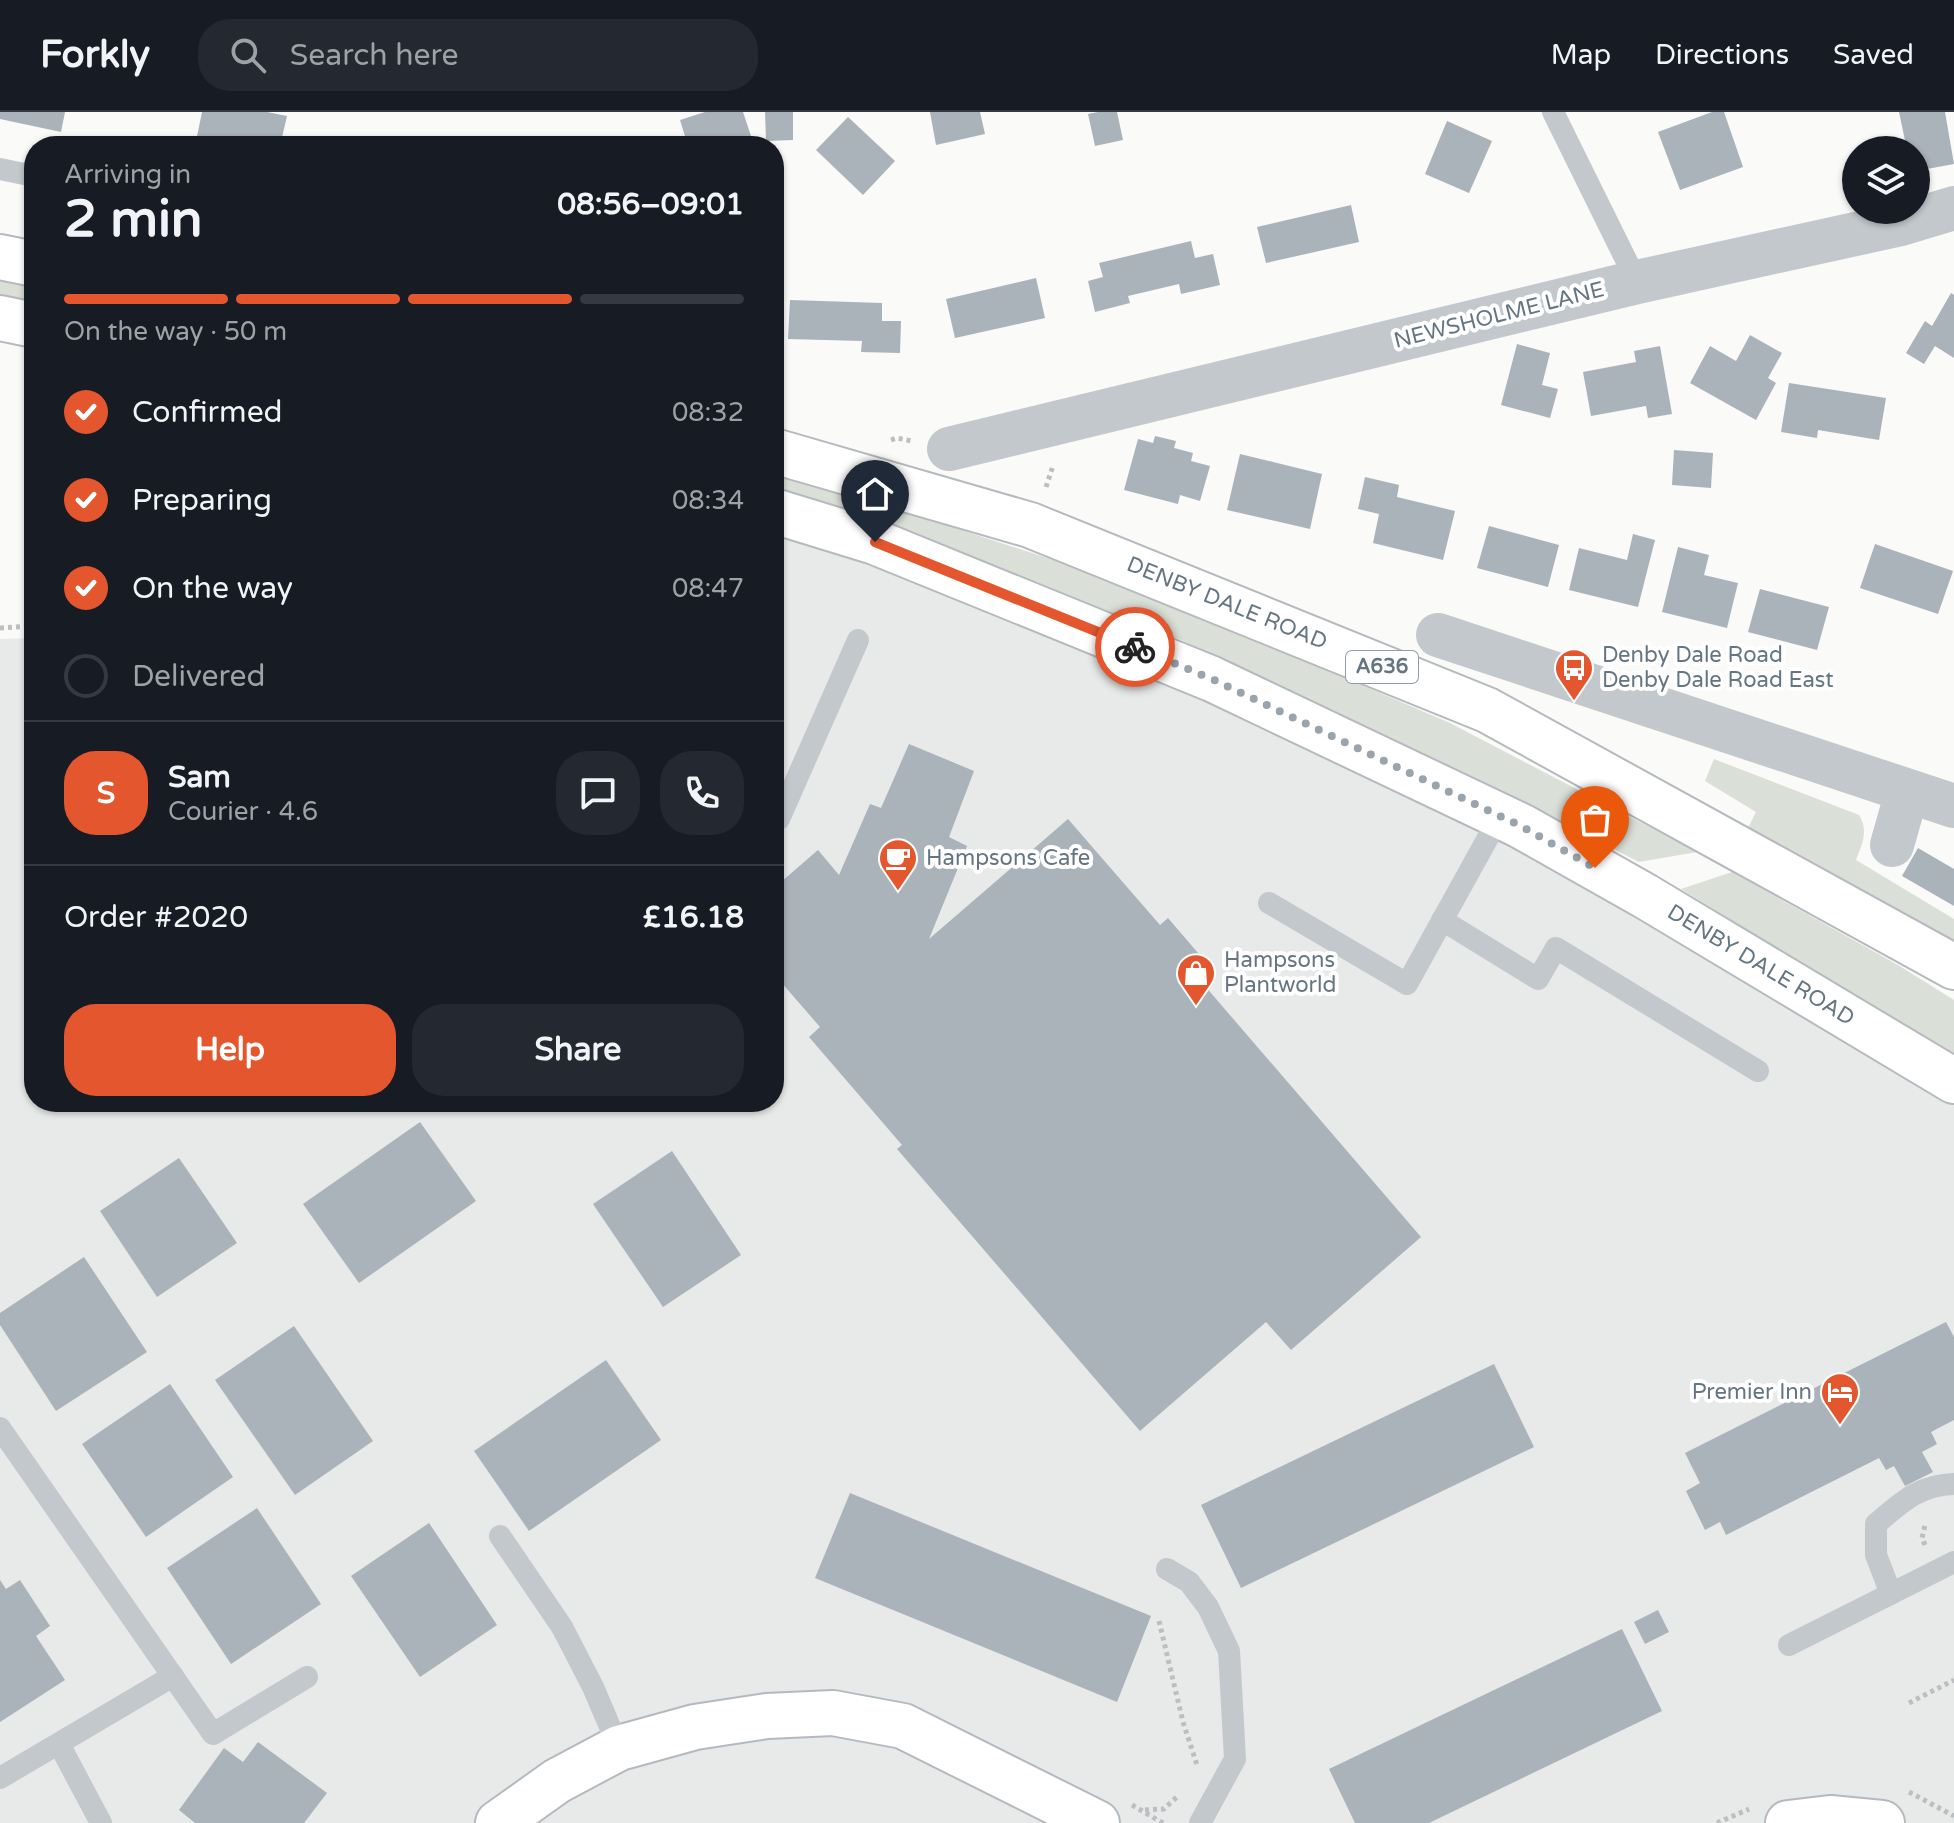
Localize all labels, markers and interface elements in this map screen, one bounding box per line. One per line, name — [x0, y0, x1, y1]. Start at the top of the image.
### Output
search box — [198, 19, 758, 91]
text: Forkly — [40, 32, 150, 78]
icon: search — [226, 33, 270, 77]
text: Search here — [290, 37, 459, 74]
text: Map — [1551, 38, 1611, 72]
text: Directions — [1655, 38, 1789, 72]
text: Saved — [1833, 38, 1914, 72]
map controls — [1842, 136, 1930, 224]
button: layers — [1842, 136, 1930, 224]
text: Arriving in — [64, 159, 191, 190]
text: 08:56–09:01 — [557, 186, 744, 223]
text: 2 min — [64, 188, 203, 251]
street label: NEWSHOLME LANE — [1391, 276, 1607, 354]
text: On the way · 50 m — [64, 316, 287, 347]
icon: check — [64, 390, 108, 434]
text: Confirmed — [132, 394, 283, 431]
text: 08:32 — [672, 397, 744, 428]
pin — [841, 460, 909, 542]
icon: home — [853, 472, 897, 516]
icon: check — [64, 478, 108, 522]
text: Preparing — [132, 482, 272, 519]
text: 08:34 — [672, 485, 744, 516]
street label: DENBY DALE ROAD — [1123, 551, 1331, 655]
icon: check — [64, 566, 108, 610]
text: On the way — [132, 570, 293, 607]
text: 08:47 — [672, 573, 744, 604]
courier — [1095, 607, 1175, 687]
icon: bike — [1113, 625, 1157, 669]
place label: Denby Dale Road Denby Dale Road East — [1602, 642, 1834, 693]
bus stop icon: Denby Dale Road Denby Dale Road East — [1553, 647, 1595, 702]
road number: A636 — [1346, 651, 1418, 683]
text: Delivered — [132, 658, 266, 695]
button: chat — [556, 751, 640, 835]
button: phone — [660, 751, 744, 835]
text: Sam — [168, 759, 231, 796]
text: S — [97, 775, 115, 812]
pin — [1561, 786, 1629, 868]
text: Courier · 4.6 — [168, 796, 318, 827]
icon: bag — [1573, 798, 1617, 842]
cafe icon: Hampsons Cafe — [877, 837, 919, 892]
place label: Hampsons Cafe — [926, 845, 1090, 871]
text: Order #2020 — [64, 899, 248, 936]
text: £16.18 — [643, 899, 744, 936]
street label: DENBY DALE ROAD — [1663, 899, 1859, 1031]
place label: Hampsons Plantworld — [1224, 947, 1336, 998]
shop icon: Hampsons Plantworld — [1175, 952, 1217, 1007]
button: Help — [64, 1004, 396, 1096]
button: Share — [412, 1004, 744, 1096]
hotel icon: Premier Inn — [1819, 1371, 1861, 1426]
place label: Premier Inn — [1692, 1379, 1812, 1405]

